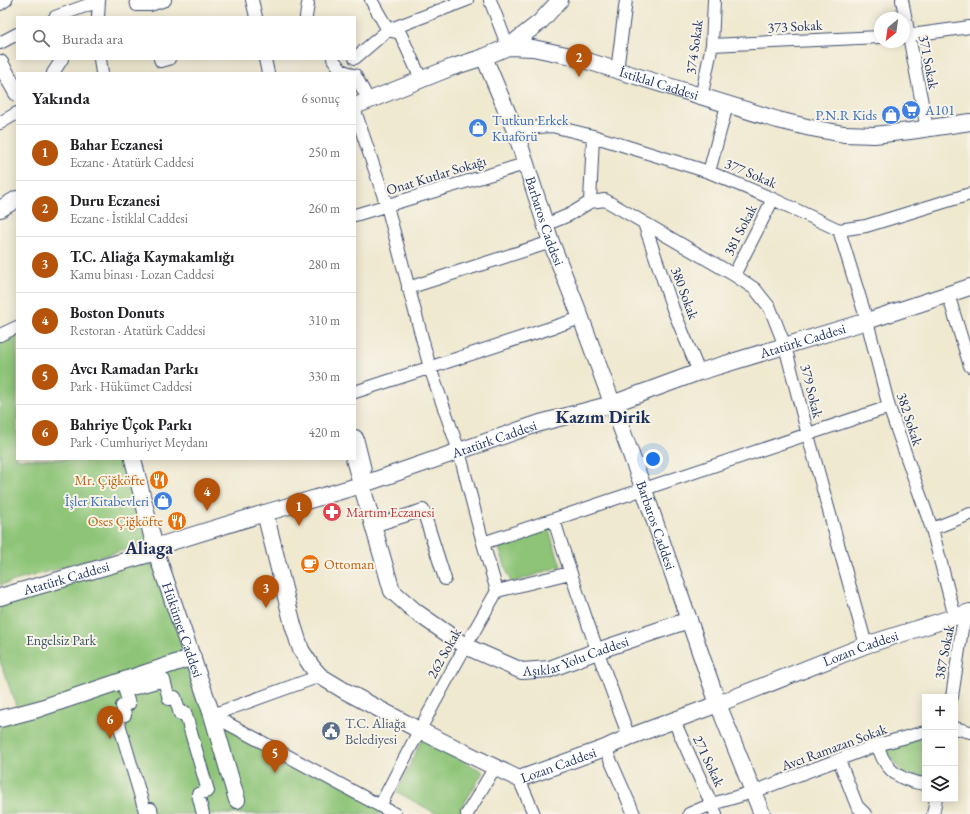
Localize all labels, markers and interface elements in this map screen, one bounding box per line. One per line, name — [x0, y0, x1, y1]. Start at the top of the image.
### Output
north arrow — [874, 12, 910, 48]
search box — [16, 16, 356, 60]
street label: 373 Sokak — [767, 16, 823, 36]
street label: 374 Sokak — [681, 18, 707, 75]
icon: search — [30, 27, 52, 49]
text: Burada ara — [62, 29, 123, 48]
street label: 371 Sokak — [915, 33, 943, 91]
pin: 2 — [566, 44, 592, 77]
street label: İstiklal Caddesi — [617, 62, 701, 104]
text: Yakında — [32, 87, 90, 109]
text: 6 sonuç — [302, 90, 340, 107]
supermarket icon: A101 — [900, 99, 922, 121]
place label: A101 — [924, 101, 955, 119]
shop icon: P.N.R Kids — [880, 104, 902, 126]
place label: P.N.R Kids — [815, 106, 877, 124]
place label: Tutkun Erkek Kuaförü — [492, 111, 569, 145]
shop icon: Tutkun Erkek Kuaförü — [467, 117, 489, 139]
text: Bahar Eczanesi — [70, 135, 163, 154]
text: 1 — [42, 144, 48, 161]
text: 250 m — [309, 144, 340, 161]
street label: Onat Kutlar Sokağı — [384, 151, 489, 199]
text: Eczane · Atatürk Caddesi — [70, 154, 194, 171]
street label: 377 Sokak — [722, 154, 780, 192]
street label: Barbaros Caddesi — [521, 174, 569, 269]
text: Duru Eczanesi — [70, 191, 160, 210]
text: 2 — [42, 200, 48, 217]
text: 260 m — [309, 200, 340, 217]
street label: 381 Sokak — [720, 201, 761, 259]
text: Eczane · İstiklal Caddesi — [70, 210, 188, 227]
text: T.C. Aliağa Kaymakamlığı — [70, 247, 235, 266]
text: 3 — [42, 256, 48, 273]
text: 280 m — [309, 256, 340, 273]
street label: 380 Sokak — [667, 264, 703, 322]
text: Kamu binası · Lozan Caddesi — [70, 266, 214, 283]
text: Boston Donuts — [70, 303, 164, 322]
text: 4 — [42, 312, 48, 329]
text: 310 m — [309, 312, 340, 329]
street label: Atatürk Caddesi — [757, 319, 848, 362]
text: Restoran · Atatürk Caddesi — [70, 322, 206, 339]
text: Avcı Ramadan Parkı — [70, 359, 198, 378]
street label: 379 Sokak — [797, 362, 827, 420]
text: 5 — [42, 368, 48, 385]
text: 330 m — [309, 368, 340, 385]
text: Park · Hükümet Caddesi — [70, 378, 192, 395]
street label: 382 Sokak — [893, 390, 927, 448]
district label: Kazım Dirik — [556, 405, 652, 428]
text: Bahriye Üçok Parkı — [70, 415, 192, 434]
street label: Atatürk Caddesi — [448, 416, 540, 462]
text: 6 — [42, 424, 48, 441]
text: 420 m — [309, 424, 340, 441]
text: Park · Cumhuriyet Meydanı — [70, 434, 208, 451]
your location — [643, 449, 663, 469]
restaurant icon: Mr. Çiğköfte — [148, 469, 170, 491]
place label: Mr. Çiğköfte — [74, 471, 146, 489]
pin: 4 — [194, 478, 220, 511]
street label: Barbaros Caddesi — [632, 478, 680, 573]
shop icon: İşler Kitabevleri — [152, 490, 174, 512]
place label: İşler Kitabevleri — [65, 492, 150, 510]
pin: 1 — [286, 493, 312, 526]
pharmacy icon: Martım Eczanesi — [321, 501, 343, 523]
place label: Martım Eczanesi — [346, 503, 435, 521]
restaurant icon: Oses Çiğköfte — [166, 510, 188, 532]
place label: Oses Çiğköfte — [88, 512, 164, 530]
district label: Aliaga — [124, 536, 173, 559]
cafe icon: Ottoman — [299, 553, 321, 575]
place label: Ottoman — [324, 555, 375, 573]
street label: Atatürk Caddesi — [20, 557, 112, 599]
pin: 3 — [253, 575, 279, 608]
street label: Hükümet Caddesi — [158, 580, 208, 680]
street label: 387 Sokak — [930, 623, 958, 681]
street label: 262 Sokak — [423, 624, 465, 681]
street label: Lozan Caddesi — [820, 626, 901, 670]
park label: Engelsiz Park — [26, 631, 96, 649]
street label: Aşıklar Yolu Caddesi — [521, 632, 632, 680]
map controls — [922, 694, 958, 802]
button: + — [922, 694, 958, 730]
pin: 6 — [97, 706, 123, 739]
place label: T.C. Aliağa Belediyesi — [345, 714, 406, 748]
street label: Avcı Ramazan Sokak — [778, 719, 890, 775]
public building icon: T.C. Aliağa Belediyesi — [320, 720, 342, 742]
button: − — [922, 730, 958, 766]
street label: 271 Sokak — [689, 732, 729, 790]
pin: 5 — [262, 740, 288, 773]
street label: Lozan Caddesi — [518, 743, 599, 787]
button: layers — [922, 766, 958, 802]

